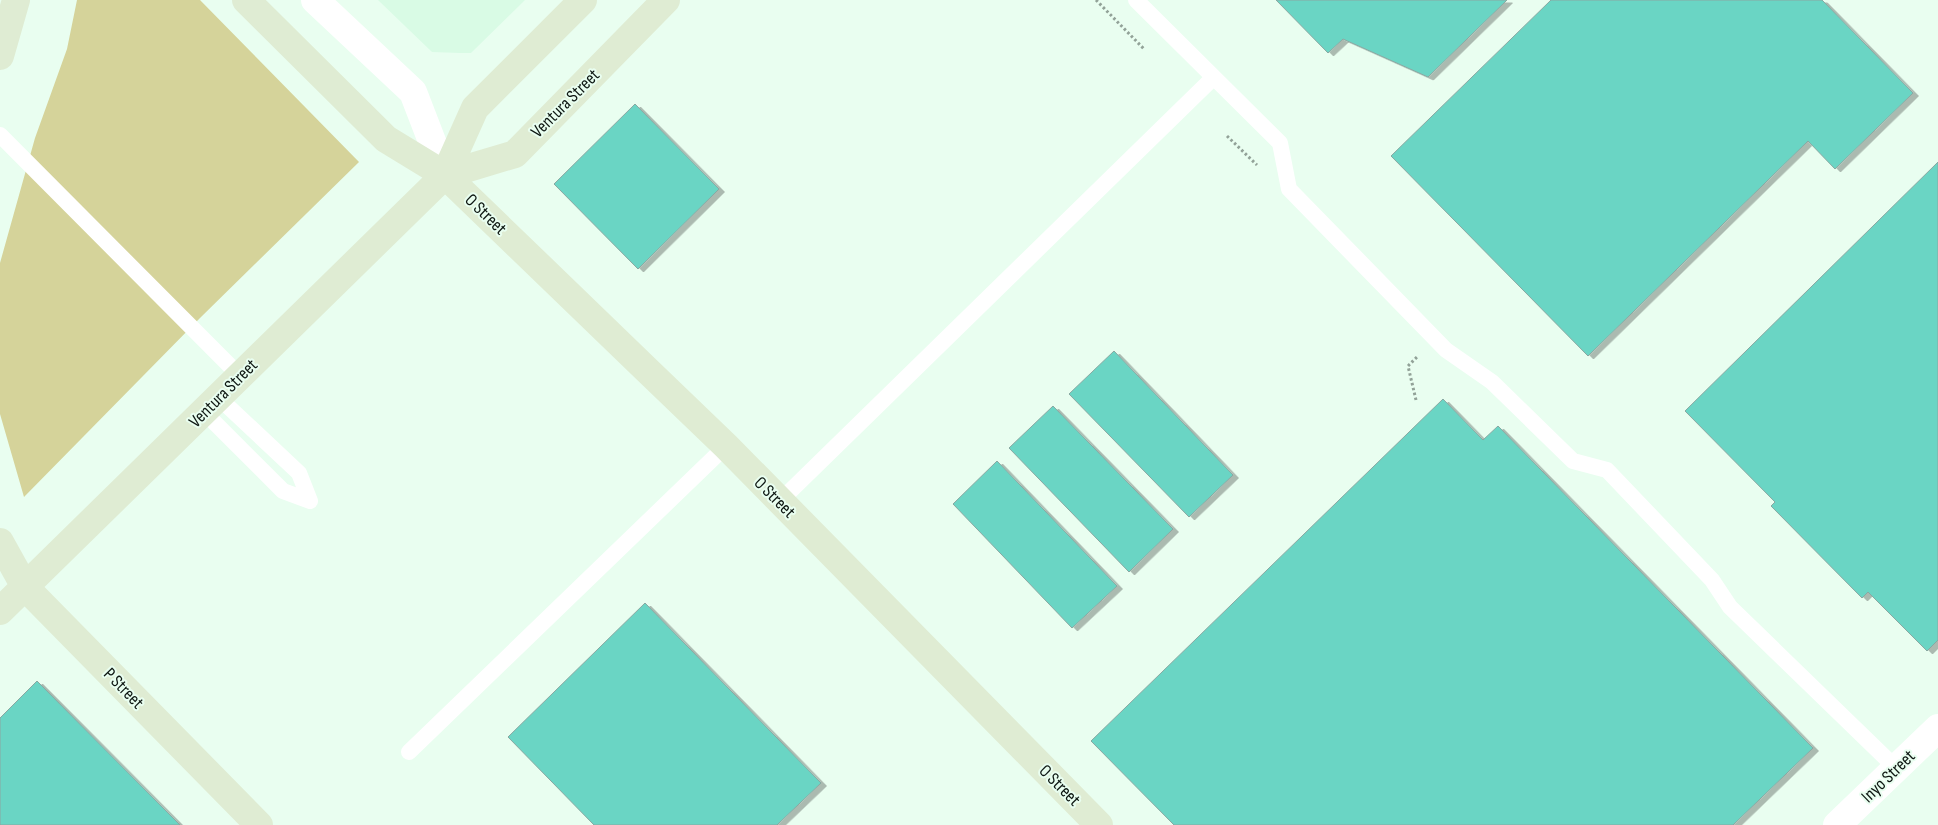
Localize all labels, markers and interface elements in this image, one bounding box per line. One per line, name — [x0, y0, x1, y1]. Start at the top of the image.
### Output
street label: Ventura Street — [527, 64, 604, 142]
street label: O Street — [460, 190, 511, 240]
street label: Ventura Street — [185, 354, 262, 432]
street label: O Street — [750, 472, 800, 523]
street label: P Street — [99, 664, 148, 713]
street label: Inyo Street — [1857, 745, 1920, 807]
street label: O Street — [1035, 760, 1085, 811]

